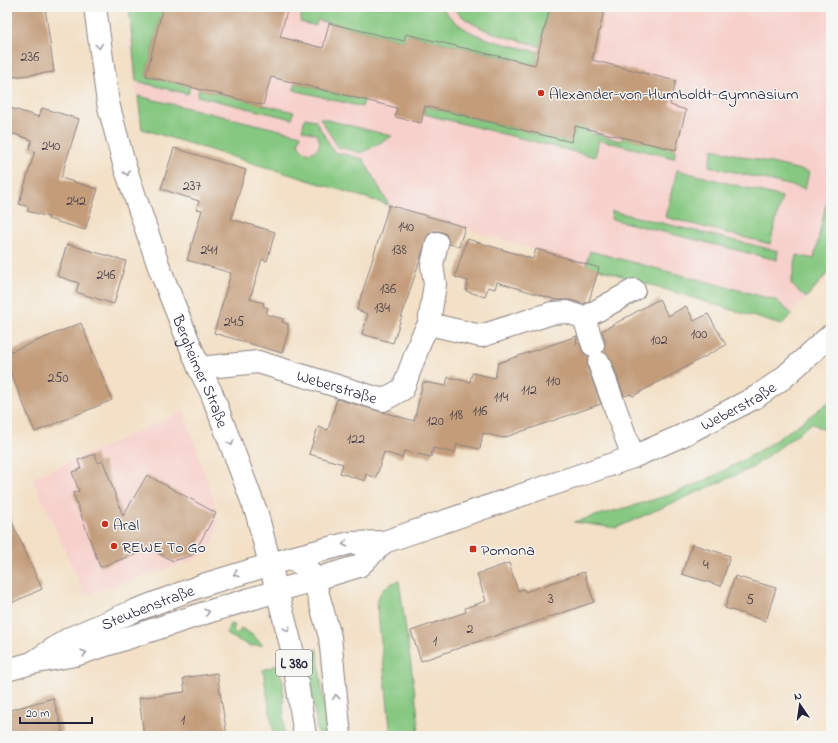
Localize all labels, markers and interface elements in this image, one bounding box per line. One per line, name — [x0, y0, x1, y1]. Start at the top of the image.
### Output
one-way arrow — [94, 43, 103, 49]
house number: 236 — [21, 47, 39, 68]
place label: Alexander-von-Humboldt-Gymnasium — [549, 83, 799, 107]
marker: Alexander-von-Humboldt-Gymnasium — [536, 88, 546, 98]
house number: 240 — [42, 136, 60, 157]
one-way arrow — [122, 169, 131, 176]
house number: 237 — [183, 176, 201, 197]
house number: 242 — [66, 191, 86, 212]
house number: 140 — [398, 217, 414, 238]
house number: 241 — [200, 240, 218, 261]
house number: 138 — [391, 240, 407, 261]
house number: 246 — [97, 265, 115, 286]
house number: 136 — [380, 279, 396, 300]
house number: 134 — [374, 298, 390, 319]
street label: Bergheimer Straße — [165, 311, 234, 432]
house number: 245 — [224, 312, 244, 333]
house number: 100 — [691, 324, 707, 345]
house number: 102 — [650, 330, 668, 351]
street label: Weberstraße — [293, 364, 380, 412]
house number: 250 — [47, 368, 69, 389]
house number: 110 — [546, 371, 560, 392]
street label: Weberstraße — [697, 376, 782, 438]
house number: 112 — [521, 380, 537, 401]
house number: 114 — [494, 387, 509, 408]
house number: 116 — [472, 401, 488, 422]
house number: 118 — [449, 405, 463, 426]
house number: 120 — [426, 411, 444, 432]
house number: 122 — [347, 429, 365, 450]
one-way arrow — [226, 440, 235, 447]
place label: Aral — [113, 514, 139, 538]
marker: Aral — [100, 519, 110, 529]
place label: REWE To Go — [122, 536, 206, 560]
one-way arrow — [342, 539, 349, 547]
place label: Pomona — [481, 539, 535, 563]
marker: REWE To Go — [109, 541, 119, 551]
marker: Pomona — [468, 544, 478, 554]
house number: 4 — [703, 555, 709, 576]
one-way arrow — [233, 569, 240, 578]
street label: Steubenstraße — [98, 579, 199, 638]
house number: 3 — [548, 589, 554, 610]
house number: 5 — [746, 590, 754, 611]
one-way arrow — [203, 608, 210, 617]
house number: 2 — [467, 619, 474, 640]
one-way arrow — [282, 626, 290, 632]
house number: 1 — [433, 631, 438, 652]
one-way arrow — [80, 649, 87, 657]
road number: L 380 — [276, 650, 312, 676]
north arrow — [780, 685, 820, 725]
text: N — [793, 688, 803, 705]
one-way arrow — [332, 694, 341, 700]
scale bar — [20, 699, 92, 725]
text: 20 m — [26, 705, 49, 723]
house number: 1 — [181, 710, 186, 731]

